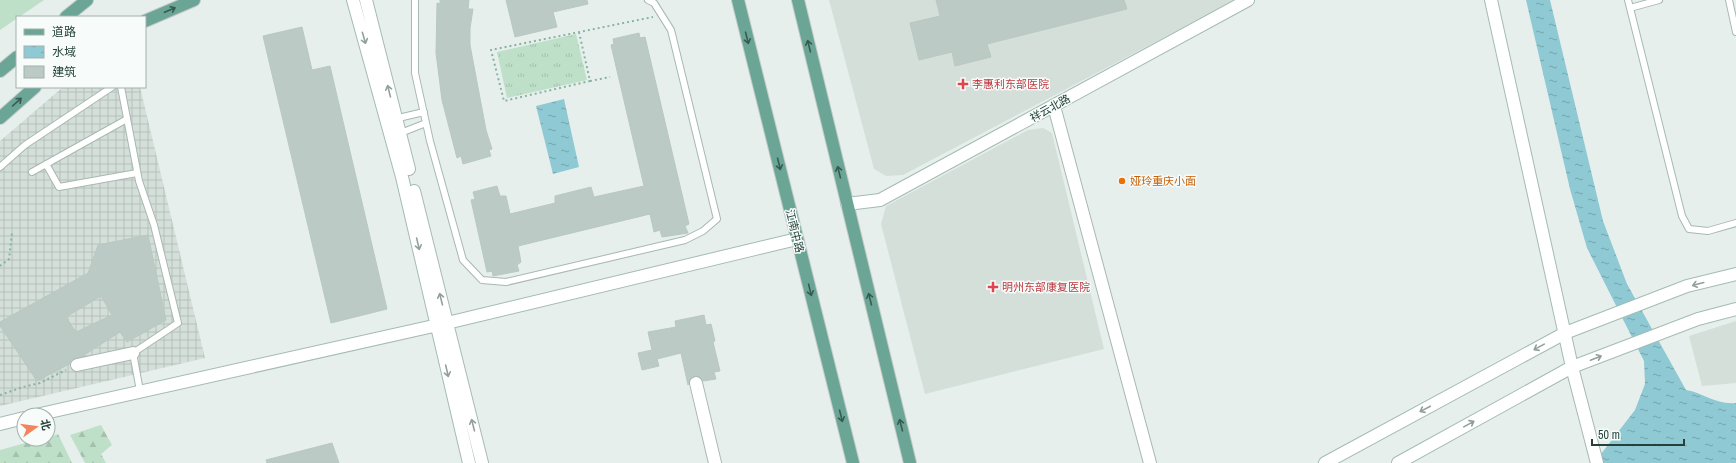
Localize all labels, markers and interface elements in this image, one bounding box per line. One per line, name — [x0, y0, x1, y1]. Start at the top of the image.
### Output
one-way arrow — [163, 6, 175, 14]
legend — [16, 16, 146, 88]
text: 道路 — [52, 24, 76, 40]
one-way arrow — [360, 31, 368, 44]
one-way arrow — [744, 31, 752, 44]
one-way arrow — [804, 40, 812, 53]
text: 水域 — [52, 44, 76, 60]
text: 建筑 — [52, 64, 76, 80]
place label: 李惠利东部医院 — [972, 77, 1049, 91]
marker: 李惠利东部医院 — [957, 78, 969, 90]
one-way arrow — [385, 85, 392, 98]
street label: 祥云北路 — [1027, 91, 1073, 125]
one-way arrow — [12, 98, 23, 107]
one-way arrow — [775, 157, 783, 170]
one-way arrow — [835, 166, 843, 179]
place label: 娅玲重庆小面 — [1130, 174, 1196, 188]
marker: 娅玲重庆小面 — [1117, 176, 1127, 186]
street label: 江南中路 — [783, 208, 807, 254]
one-way arrow — [415, 238, 422, 251]
place label: 明州东部康复医院 — [1002, 280, 1090, 294]
one-way arrow — [1692, 280, 1705, 288]
marker: 明州东部康复医院 — [987, 281, 999, 293]
one-way arrow — [807, 283, 814, 296]
one-way arrow — [437, 293, 444, 306]
one-way arrow — [866, 293, 873, 306]
one-way arrow — [1533, 344, 1545, 351]
one-way arrow — [1590, 353, 1602, 361]
one-way arrow — [444, 364, 452, 377]
one-way arrow — [1419, 406, 1431, 414]
north arrow — [16, 407, 56, 447]
one-way arrow — [838, 410, 846, 423]
text: 北 — [38, 418, 54, 432]
one-way arrow — [468, 419, 476, 432]
one-way arrow — [896, 419, 904, 432]
one-way arrow — [1462, 420, 1474, 427]
scale bar — [1592, 421, 1684, 447]
text: 50 m — [1598, 427, 1620, 443]

